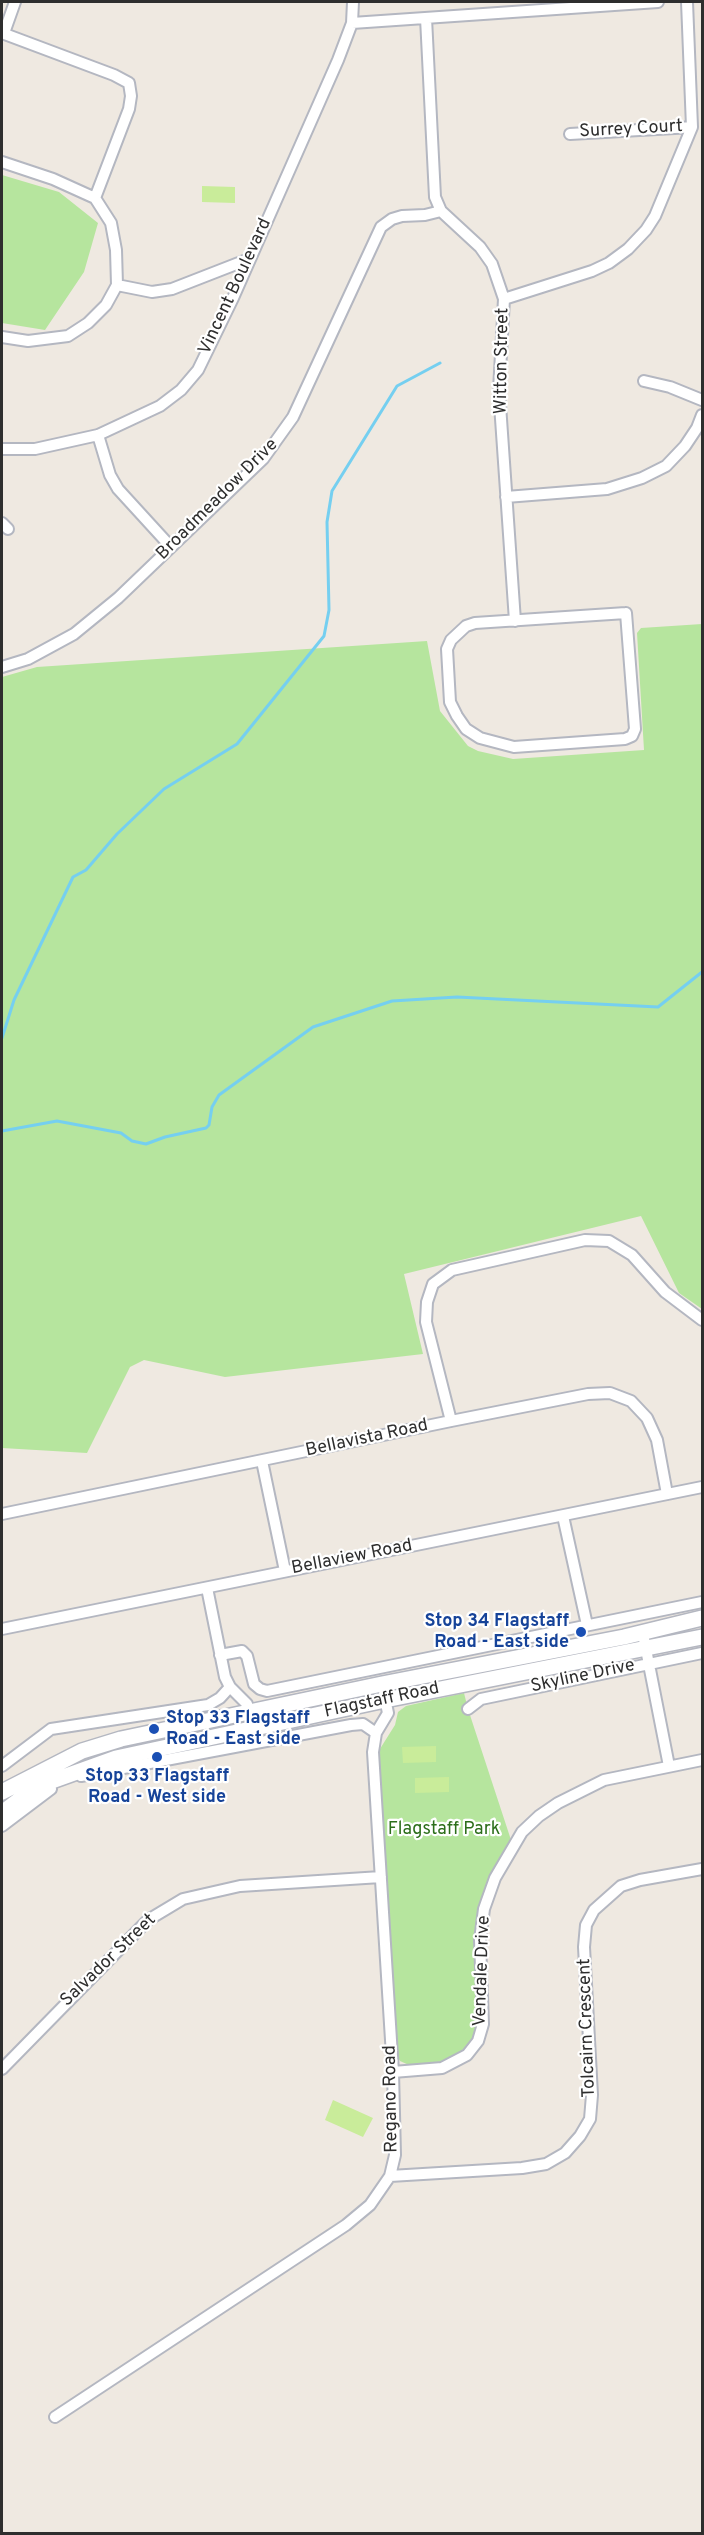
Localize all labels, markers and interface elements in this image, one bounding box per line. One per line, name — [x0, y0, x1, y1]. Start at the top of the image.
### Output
street label: Surrey Court — [579, 117, 683, 143]
street label: Vincent Boulevard — [195, 215, 277, 359]
street label: Witton Street — [491, 307, 515, 415]
street label: Broadmeadow Drive — [153, 435, 283, 565]
street label: Bellavista Road — [304, 1415, 430, 1463]
street label: Bellaview Road — [290, 1536, 414, 1580]
place label: Stop 34 Flagstaff Road - East side — [424, 1611, 569, 1654]
marker: Stop 34 Flagstaff Road - East side — [574, 1625, 588, 1639]
street label: Skyline Drive — [529, 1655, 637, 1699]
street label: Flagstaff Road — [322, 1678, 442, 1724]
place label: Stop 33 Flagstaff Road - East side — [166, 1708, 310, 1750]
marker: Stop 33 Flagstaff Road - East side — [147, 1722, 161, 1736]
marker: Stop 33 Flagstaff Road - West side — [150, 1750, 164, 1764]
place label: Stop 33 Flagstaff Road - West side — [85, 1766, 229, 1808]
park label: Flagstaff Park — [388, 1819, 500, 1841]
street label: Salvador Street — [57, 1910, 161, 2012]
street label: Vendale Drive — [470, 1915, 496, 2027]
street label: Tolcairn Crescent — [575, 1958, 601, 2098]
street label: Regano Road — [380, 2045, 404, 2153]

